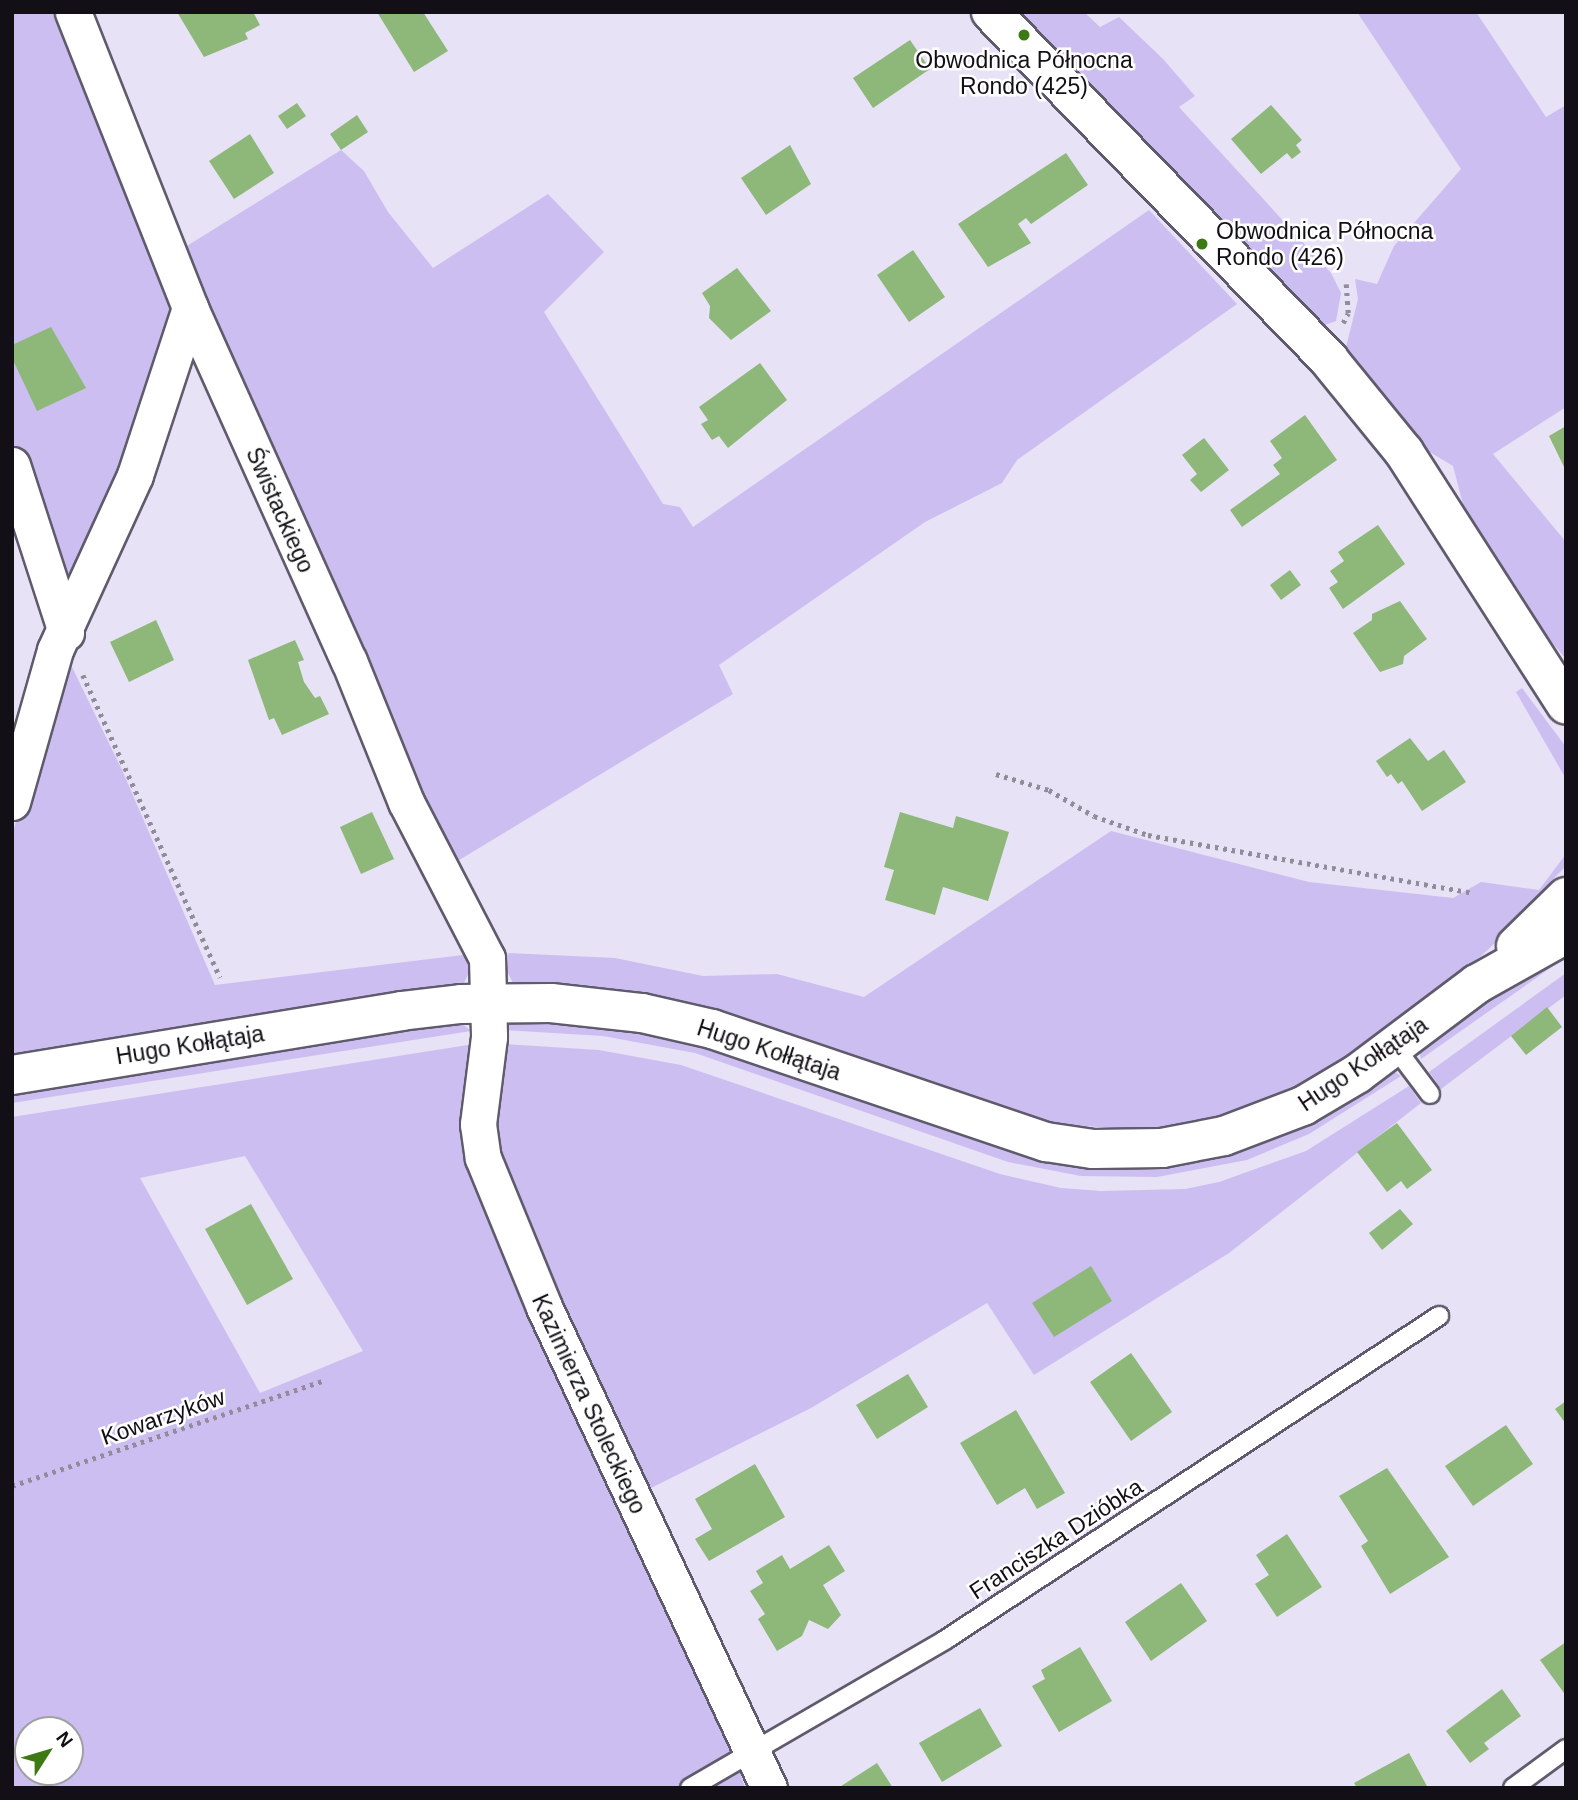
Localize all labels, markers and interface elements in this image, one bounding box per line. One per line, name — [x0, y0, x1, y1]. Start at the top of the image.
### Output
marker: Obwodnica Północna Rondo (425) — [1016, 27, 1032, 43]
place label: Obwodnica Północna Rondo (425) — [915, 46, 1133, 100]
place label: Obwodnica Północna Rondo (426) — [1216, 217, 1433, 271]
marker: Obwodnica Północna Rondo (426) — [1194, 236, 1210, 252]
street label: Świstackiego — [240, 443, 320, 577]
street label: Hugo Kołłątaja — [1293, 1011, 1433, 1117]
street label: Hugo Kołłątaja — [694, 1014, 844, 1086]
street label: Hugo Kołłątaja — [114, 1020, 266, 1070]
street label: Kazimierza Stoleckiego — [526, 1290, 652, 1518]
street label: Kowarzyków — [97, 1383, 229, 1451]
street label: Franciszka Dzióbka — [964, 1473, 1148, 1605]
north arrow — [14, 1716, 84, 1786]
text: N — [52, 1727, 77, 1751]

